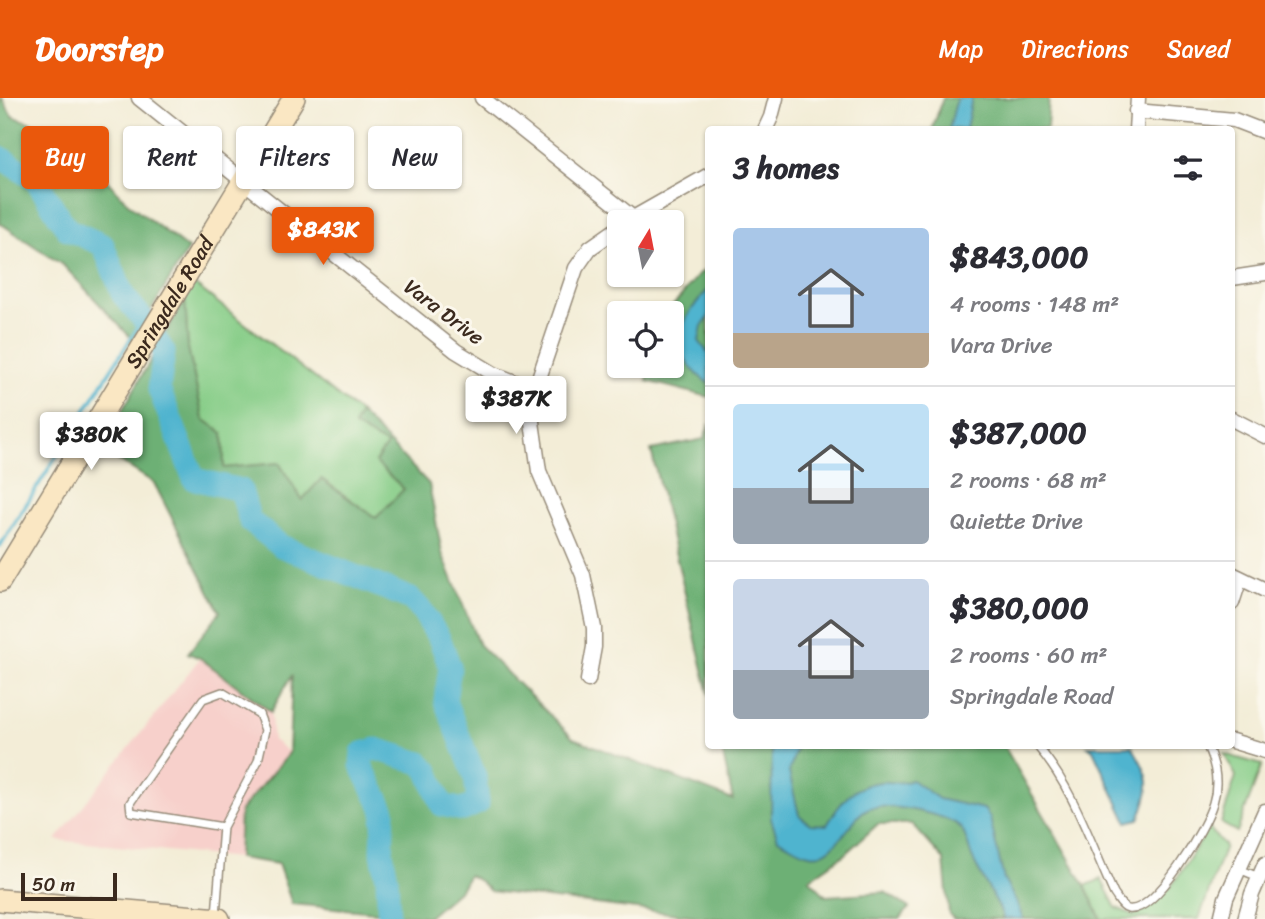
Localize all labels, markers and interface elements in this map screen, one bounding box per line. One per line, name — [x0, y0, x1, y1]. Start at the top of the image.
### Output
text: Doorstep — [35, 20, 164, 78]
text: Map — [939, 28, 983, 70]
text: Directions — [1021, 28, 1129, 70]
text: Saved — [1167, 28, 1230, 70]
chip: Buy — [21, 126, 109, 189]
chip: Rent — [123, 126, 222, 189]
chip: Filters — [236, 126, 354, 189]
chip: New — [368, 126, 462, 189]
text: 3 homes — [733, 141, 839, 195]
icon: filters — [1169, 149, 1207, 187]
pin: $843K — [274, 208, 372, 267]
text: $843K — [288, 209, 358, 250]
north arrow — [607, 210, 684, 287]
map controls — [607, 210, 684, 378]
street label: Springdale Road — [115, 227, 225, 376]
text: $843,000 — [950, 230, 1088, 284]
icon: home — [789, 256, 873, 340]
street label: Vara Drive — [395, 269, 493, 355]
text: 4 rooms · 148 m² — [950, 284, 1119, 325]
button: locate — [607, 301, 684, 378]
text: Vara Drive — [950, 325, 1053, 366]
pin: $387K — [467, 376, 565, 436]
text: $387K — [481, 378, 551, 419]
text: $387,000 — [950, 406, 1087, 460]
pin: $380K — [42, 412, 140, 472]
text: $380K — [56, 414, 126, 455]
icon: home — [789, 432, 873, 516]
text: 2 rooms · 68 m² — [950, 460, 1107, 501]
text: Quiette Drive — [950, 501, 1083, 542]
text: $380,000 — [950, 581, 1089, 635]
icon: home — [789, 607, 873, 691]
text: 2 rooms · 60 m² — [950, 635, 1108, 676]
text: Springdale Road — [950, 676, 1113, 717]
text: 50 m — [32, 868, 75, 901]
scale bar — [21, 870, 117, 902]

